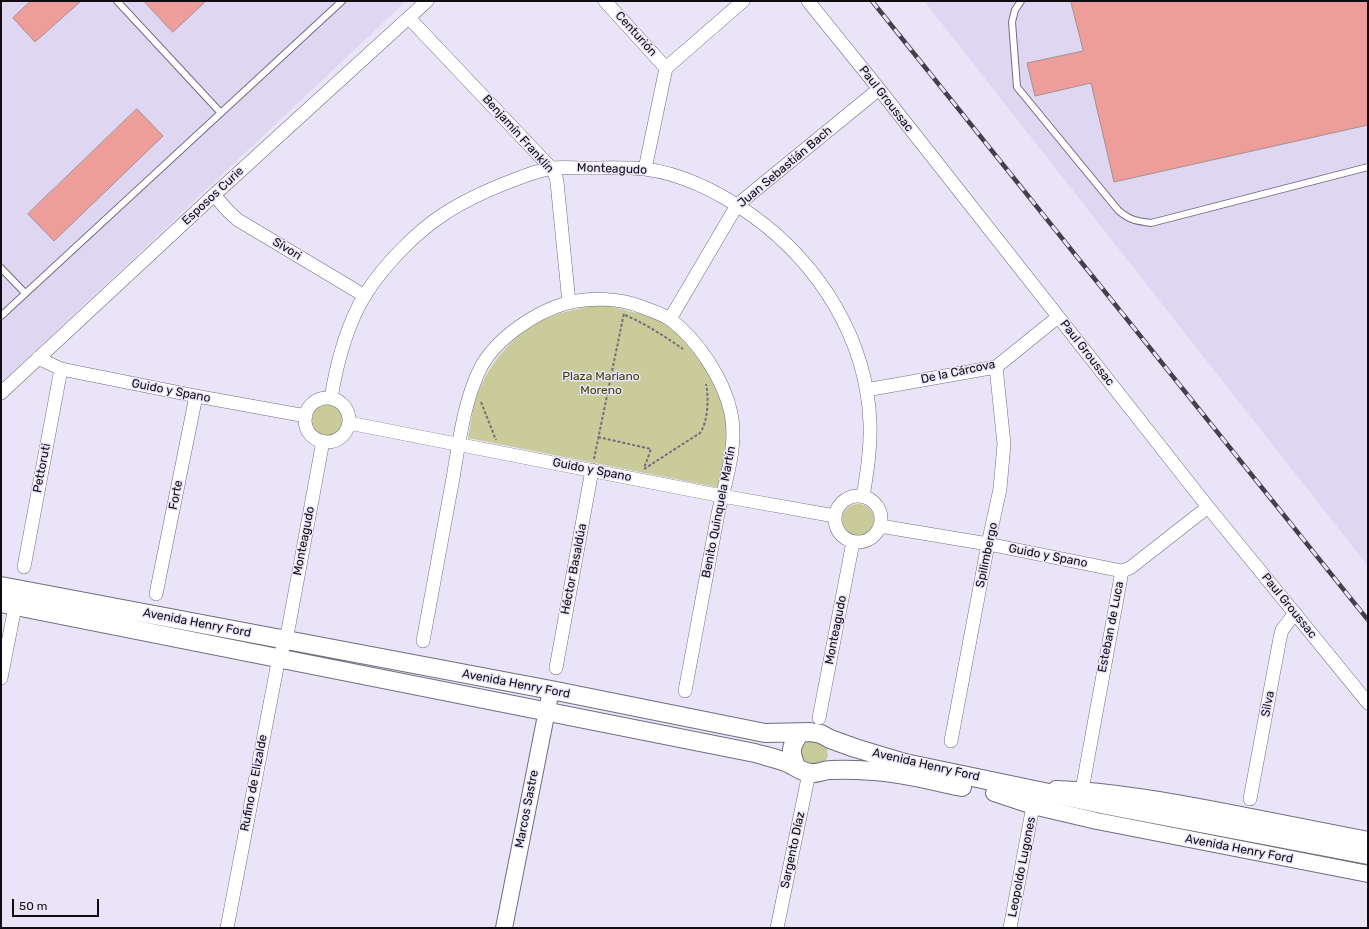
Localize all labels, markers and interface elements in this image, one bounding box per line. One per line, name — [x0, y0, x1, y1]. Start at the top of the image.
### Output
street label: Centurión — [612, 9, 660, 59]
street label: Paul Groussac — [856, 63, 916, 135]
street label: Benjamín Franklin — [479, 92, 557, 176]
street label: Juan Sebastián Bach — [735, 123, 835, 211]
street label: Monteagudo — [577, 161, 647, 177]
street label: Esposos Curie — [179, 164, 247, 228]
street label: Sívori — [270, 235, 304, 263]
street label: Paul Groussac — [1057, 317, 1117, 389]
street label: De la Cárcova — [919, 357, 997, 387]
park label: Plaza Mariano Moreno — [562, 370, 640, 398]
street label: Guido y Spano — [130, 376, 212, 406]
street label: Pettoruti — [30, 442, 54, 494]
street label: Benito Quinquela Martín — [699, 445, 739, 579]
street label: Guido y Spano — [551, 455, 633, 485]
street label: Forte — [166, 479, 186, 511]
street label: Monteagudo — [290, 505, 318, 577]
street label: Spilimbergo — [973, 521, 1001, 589]
street label: Héctor Basaldúa — [558, 522, 590, 616]
street label: Guido y Spano — [1007, 541, 1089, 571]
street label: Paul Groussac — [1258, 571, 1320, 641]
street label: Esteban de Luca — [1095, 580, 1127, 674]
street label: Monteagudo — [822, 594, 850, 666]
street label: Avenida Henry Ford — [142, 605, 252, 641]
street label: Avenida Henry Ford — [461, 666, 571, 702]
street label: Silva — [1258, 690, 1278, 718]
street label: Rufino de Elizalde — [238, 733, 270, 833]
street label: Avenida Henry Ford — [871, 746, 981, 784]
street label: Marcos Sastre — [512, 769, 542, 849]
street label: Sargento Díaz — [778, 810, 808, 890]
street label: Leopoldo Lugones — [1005, 816, 1039, 918]
street label: Avenida Henry Ford — [1184, 831, 1294, 867]
scale bar — [14, 891, 101, 917]
text: 50 m — [19, 899, 47, 913]

